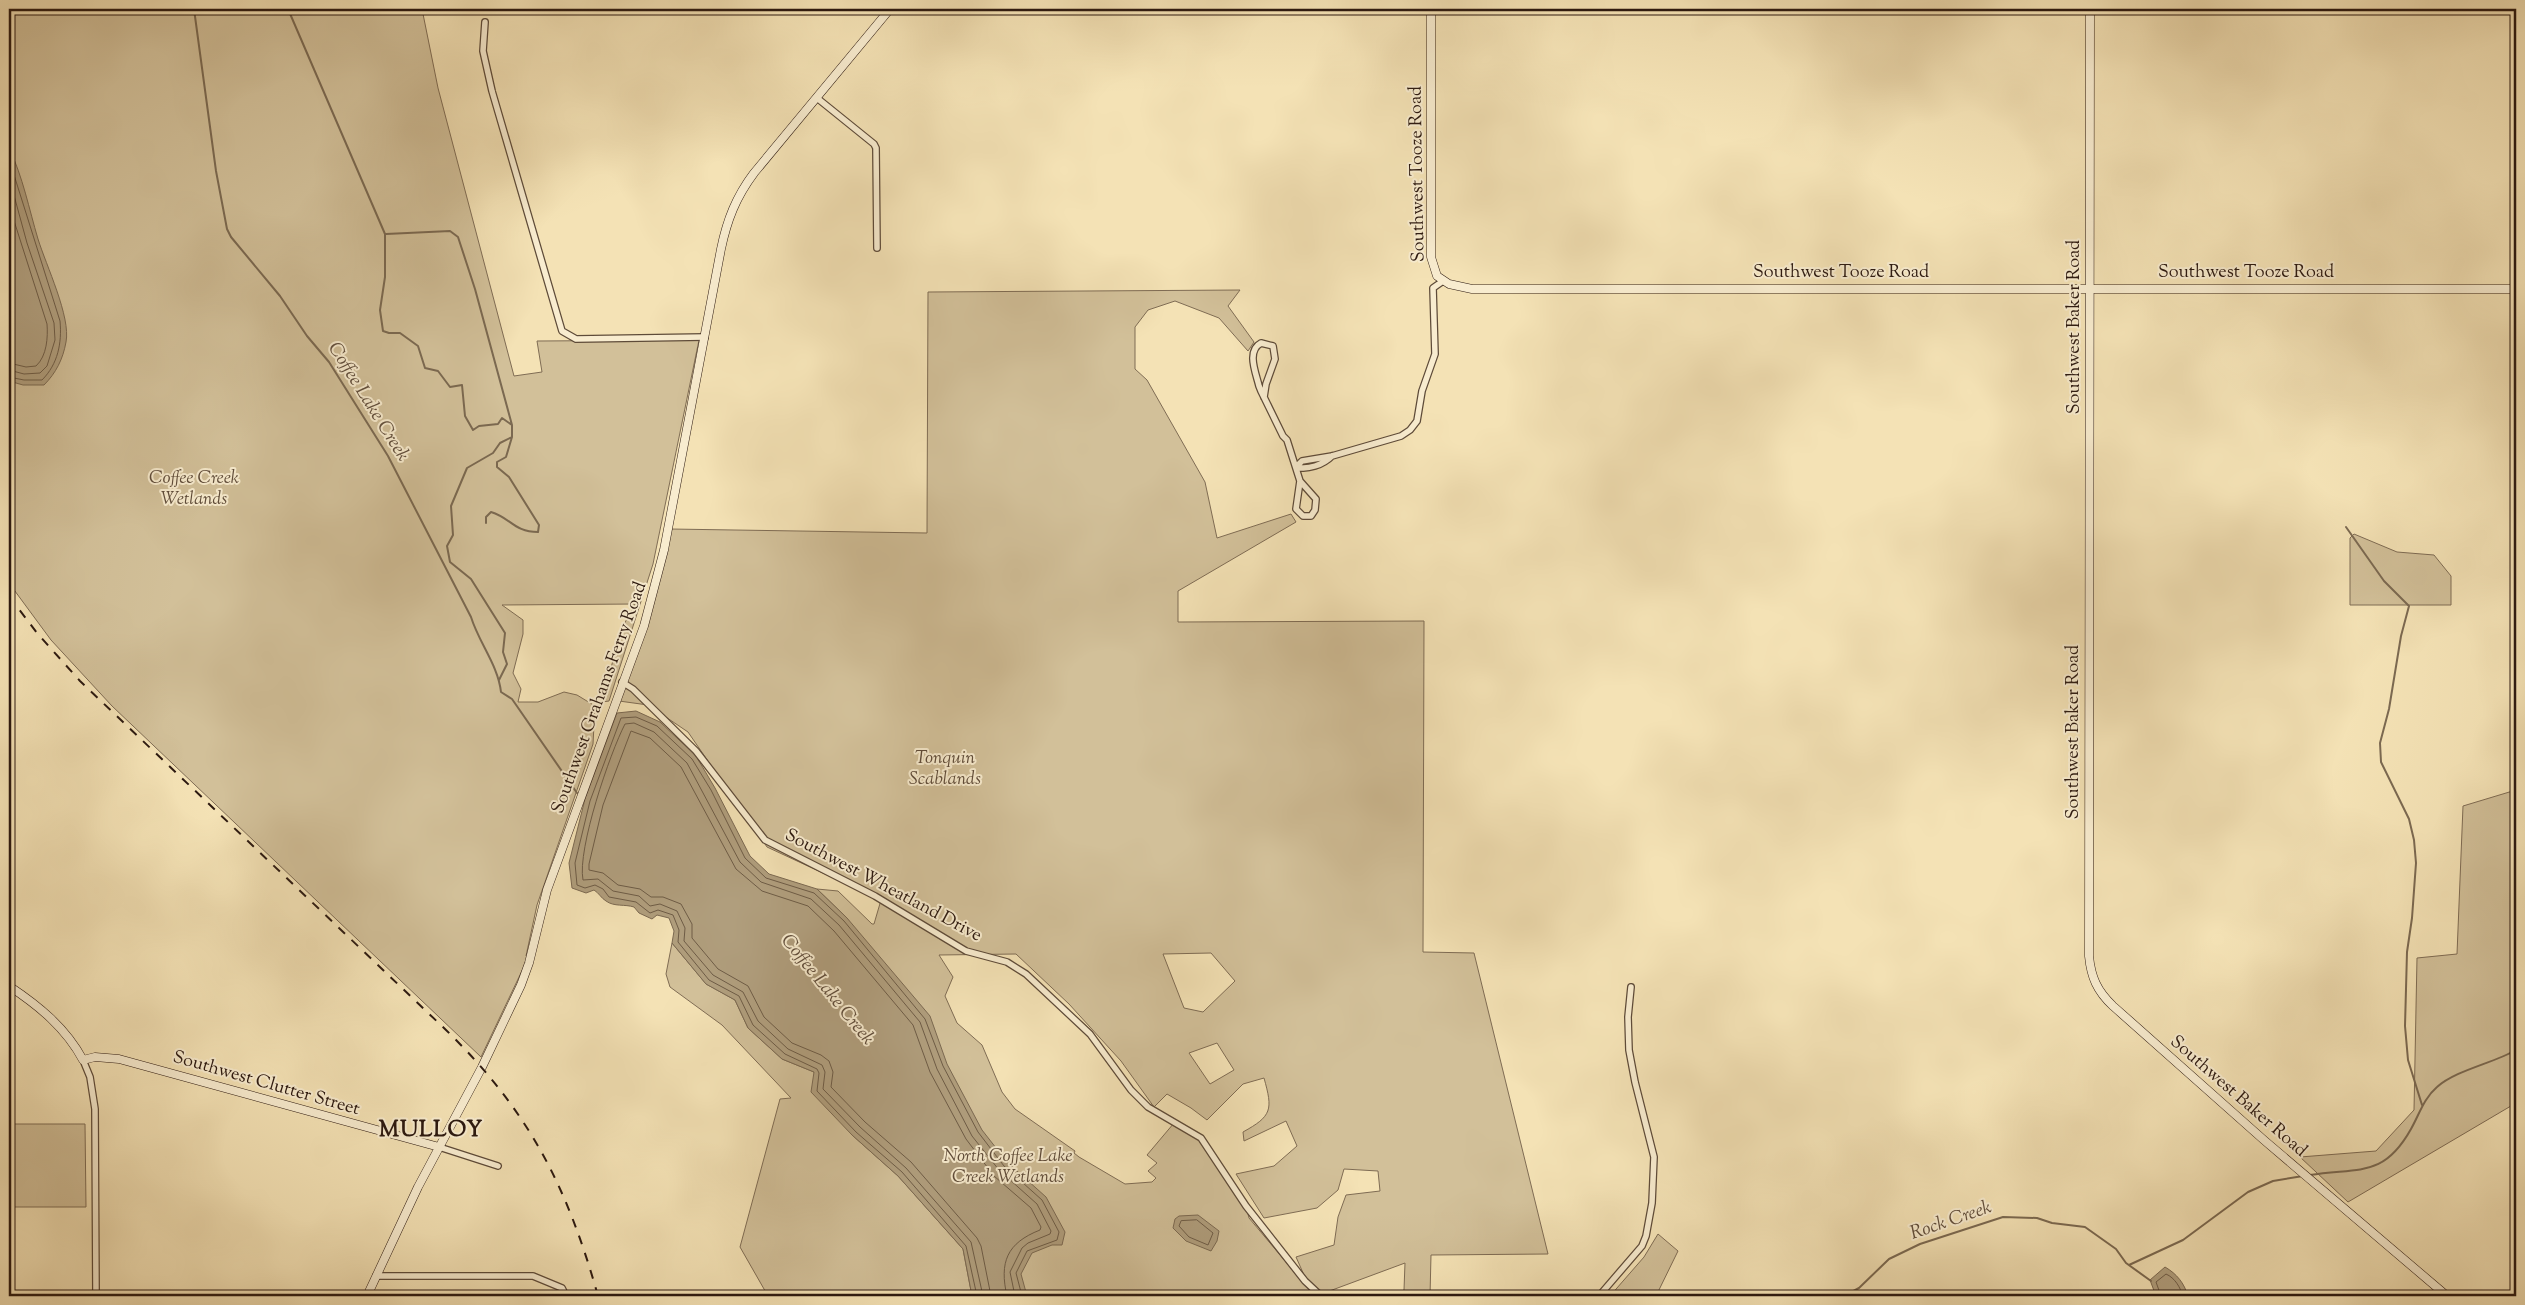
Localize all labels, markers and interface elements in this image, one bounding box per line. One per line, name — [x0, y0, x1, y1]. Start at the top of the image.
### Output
street label: Southwest Tooze Road — [1403, 86, 1433, 262]
street label: Southwest Baker Road — [2062, 240, 2088, 414]
street label: Southwest Tooze Road — [1753, 260, 1929, 286]
street label: Southwest Tooze Road — [2158, 260, 2334, 286]
water label: Coffee Lake Creek — [320, 337, 416, 467]
park label: Coffee Creek Wetlands — [149, 466, 239, 513]
street label: Southwest Grahams Ferry Road — [546, 578, 654, 818]
street label: Southwest Baker Road — [2061, 645, 2087, 819]
park label: Tonquin Scablands — [909, 746, 981, 793]
street label: Southwest Wheatland Drive — [780, 823, 986, 949]
water label: Coffee Lake Creek — [774, 929, 881, 1052]
street label: Southwest Baker Road — [2164, 1030, 2312, 1164]
street label: Southwest Clutter Street — [169, 1045, 363, 1123]
district label: MULLOY — [379, 1115, 483, 1147]
park label: North Coffee Lake Creek Wetlands — [943, 1144, 1073, 1191]
water label: Rock Creek — [1907, 1194, 1996, 1248]

